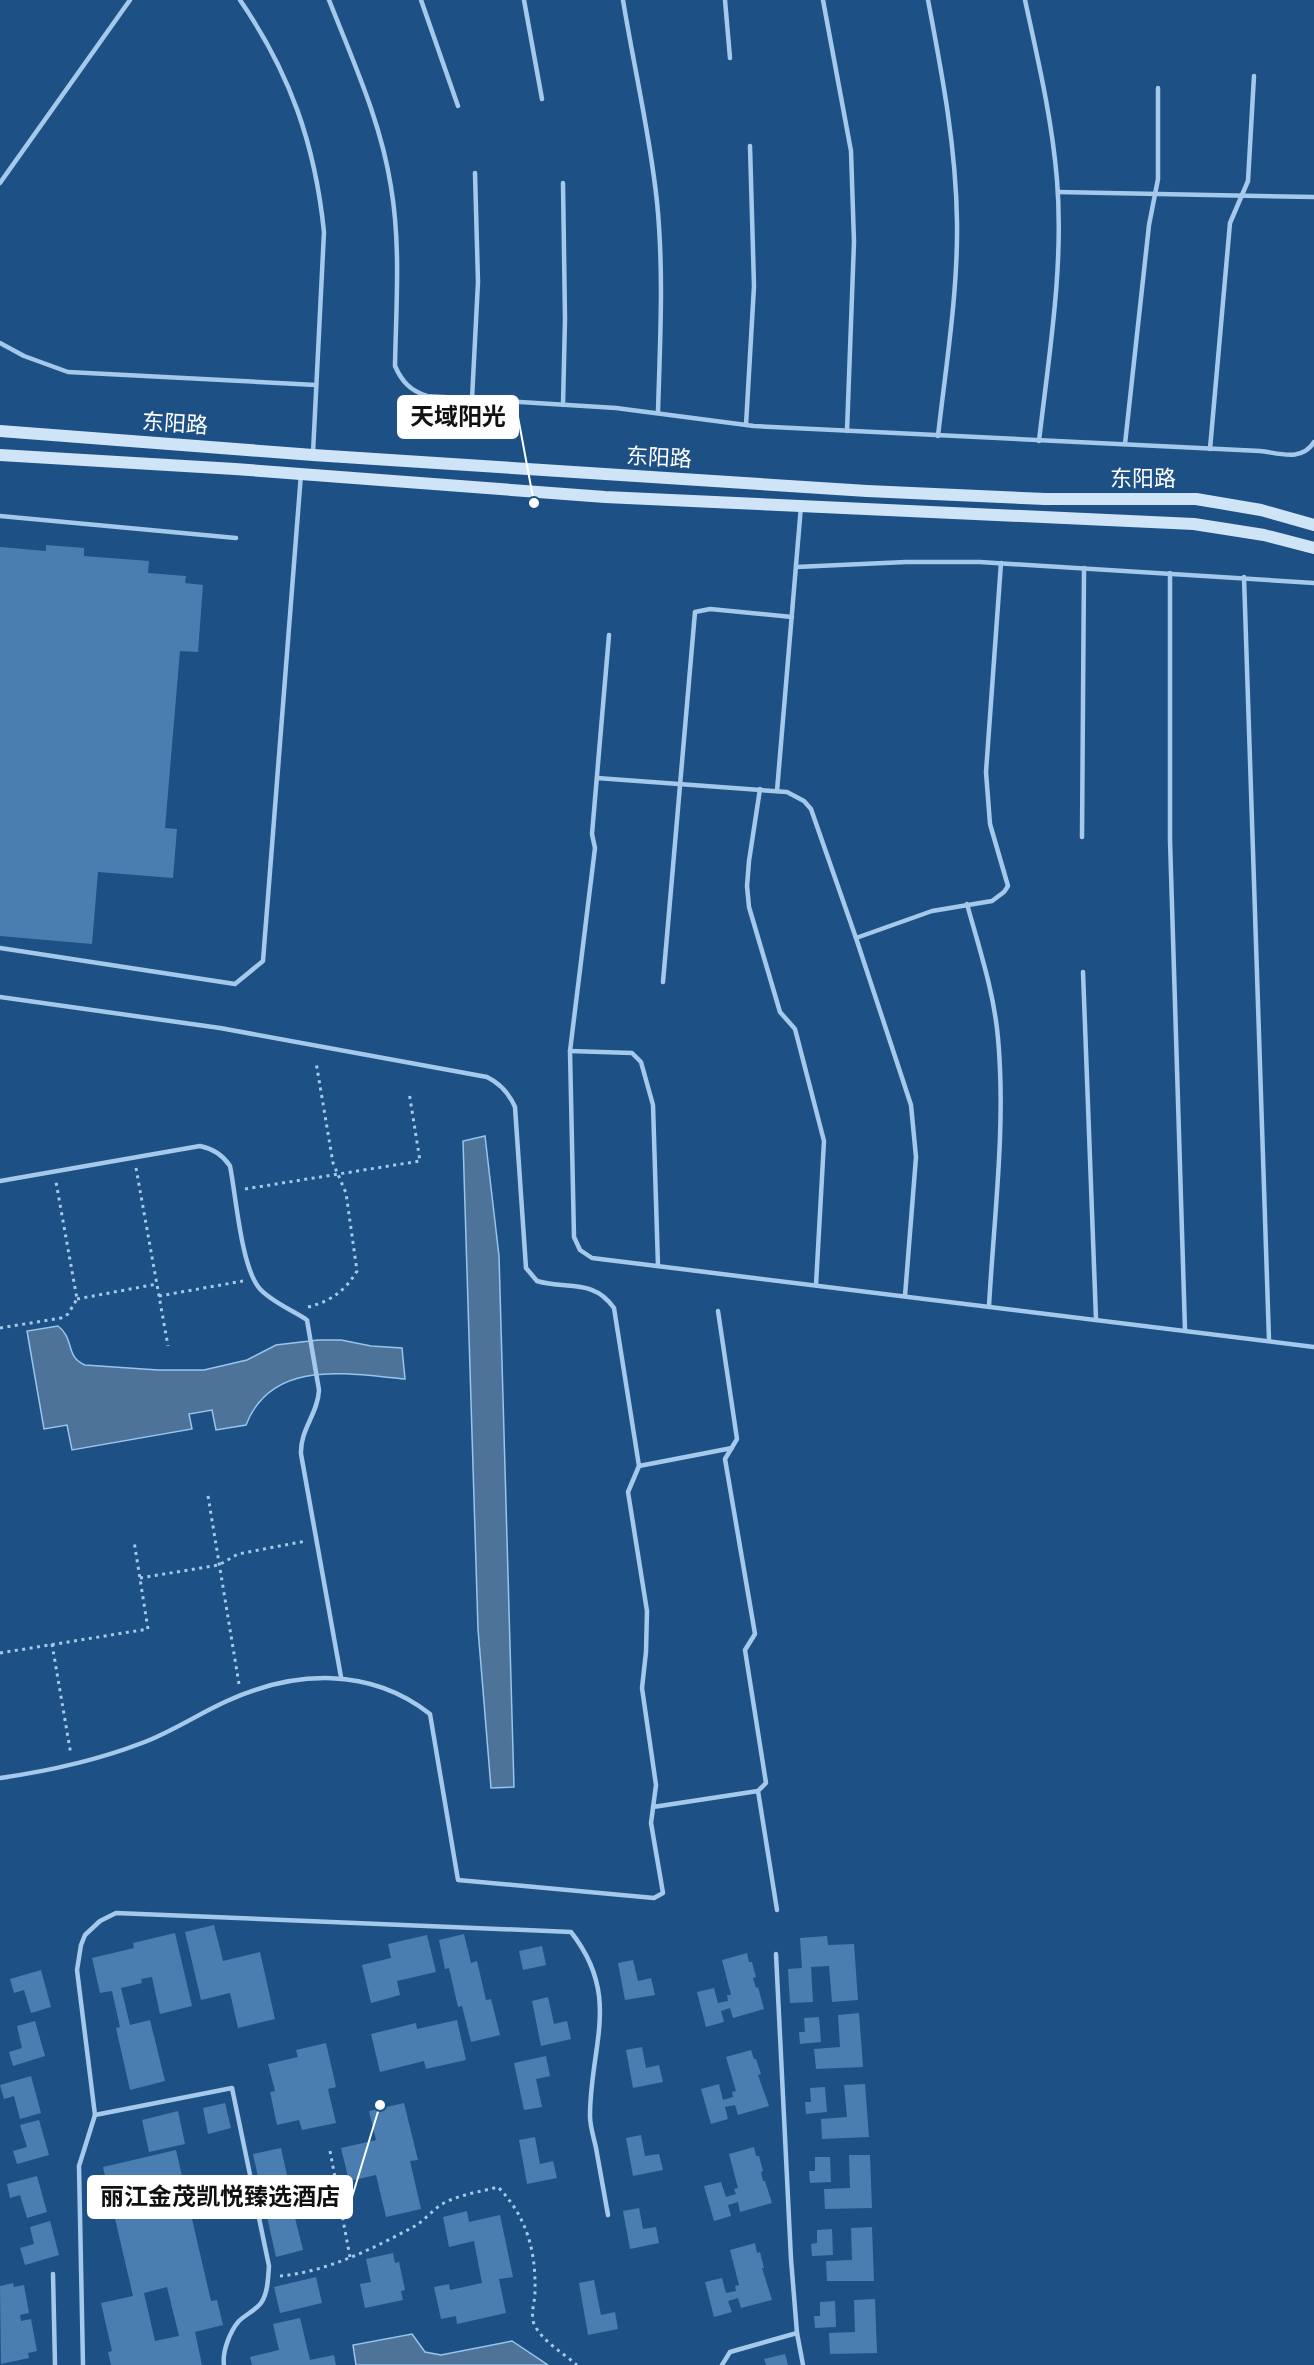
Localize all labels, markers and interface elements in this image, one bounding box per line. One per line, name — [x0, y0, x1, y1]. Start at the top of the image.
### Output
callout: 天域阳光 — [398, 396, 518, 438]
text: 天域阳光 — [410, 402, 506, 431]
street label: 东阳路 — [141, 408, 209, 439]
street label: 东阳路 — [625, 442, 693, 473]
street label: 东阳路 — [1110, 465, 1176, 492]
callout: 丽江金茂凯悦臻选酒店 — [88, 2176, 352, 2218]
text: 丽江金茂凯悦臻选酒店 — [100, 2182, 340, 2211]

